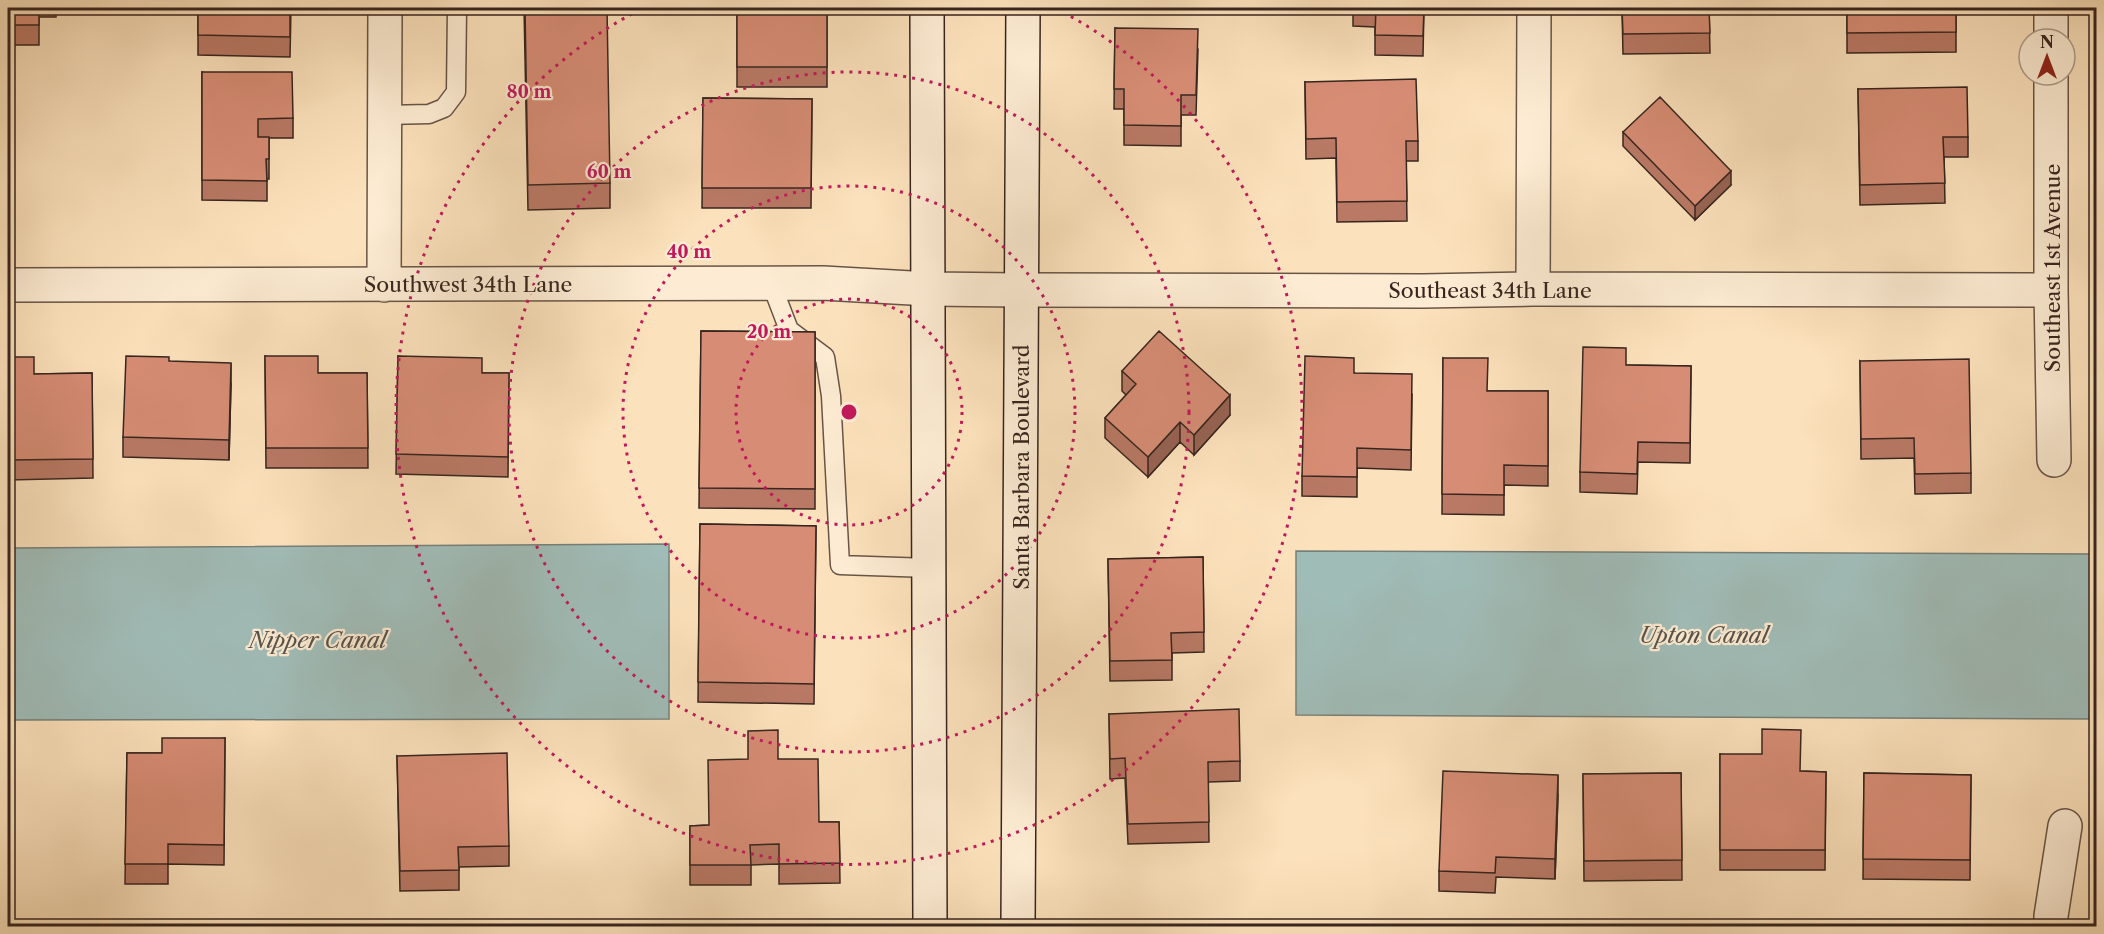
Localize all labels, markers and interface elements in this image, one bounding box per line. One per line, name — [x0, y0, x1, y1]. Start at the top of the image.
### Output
north arrow — [2017, 27, 2077, 87]
text: N — [2040, 32, 2054, 52]
text: 80 m — [506, 81, 552, 103]
text: 60 m — [587, 161, 631, 183]
street label: Southeast 1st Avenue — [2040, 164, 2065, 372]
text: 40 m — [667, 241, 711, 263]
street label: Southwest 34th Lane — [364, 272, 572, 297]
street label: Southeast 34th Lane — [1388, 278, 1592, 303]
text: 20 m — [747, 321, 791, 343]
street label: Santa Barbara Boulevard — [1009, 344, 1034, 590]
centre of rings — [839, 402, 859, 422]
water label: Upton Canal — [1639, 622, 1772, 649]
water label: Nipper Canal — [247, 627, 390, 654]

